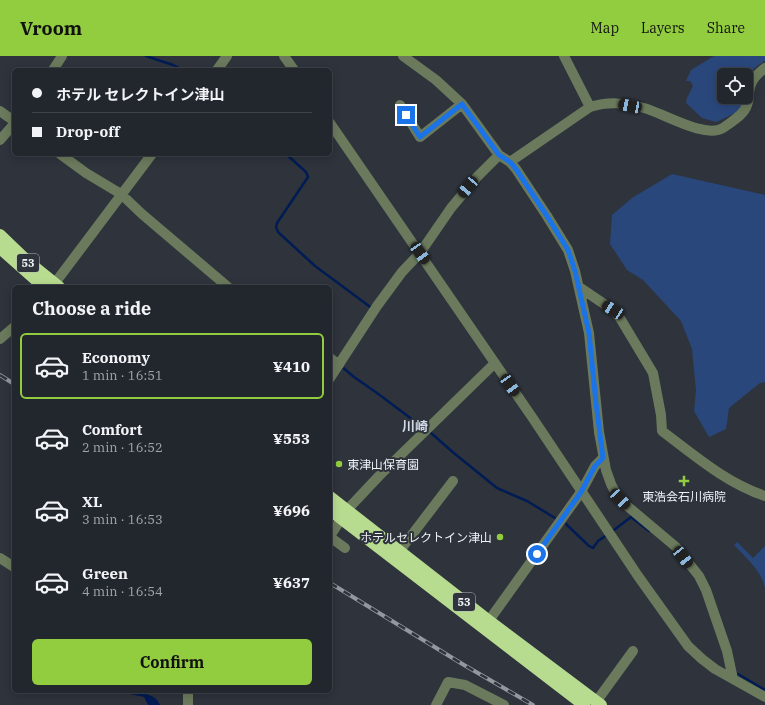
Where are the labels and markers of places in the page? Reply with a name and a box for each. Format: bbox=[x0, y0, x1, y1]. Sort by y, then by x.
place label: 東津山保育園 bbox=[347, 457, 419, 472]
marker: 東津山保育園 bbox=[334, 459, 344, 469]
marker: 東浩会石川病院 bbox=[678, 475, 690, 487]
place label: 東浩会石川病院 bbox=[642, 489, 726, 504]
place label: ホテルセレクトイン津山 bbox=[360, 530, 492, 545]
marker: ホテルセレクトイン津山 bbox=[495, 532, 505, 542]

